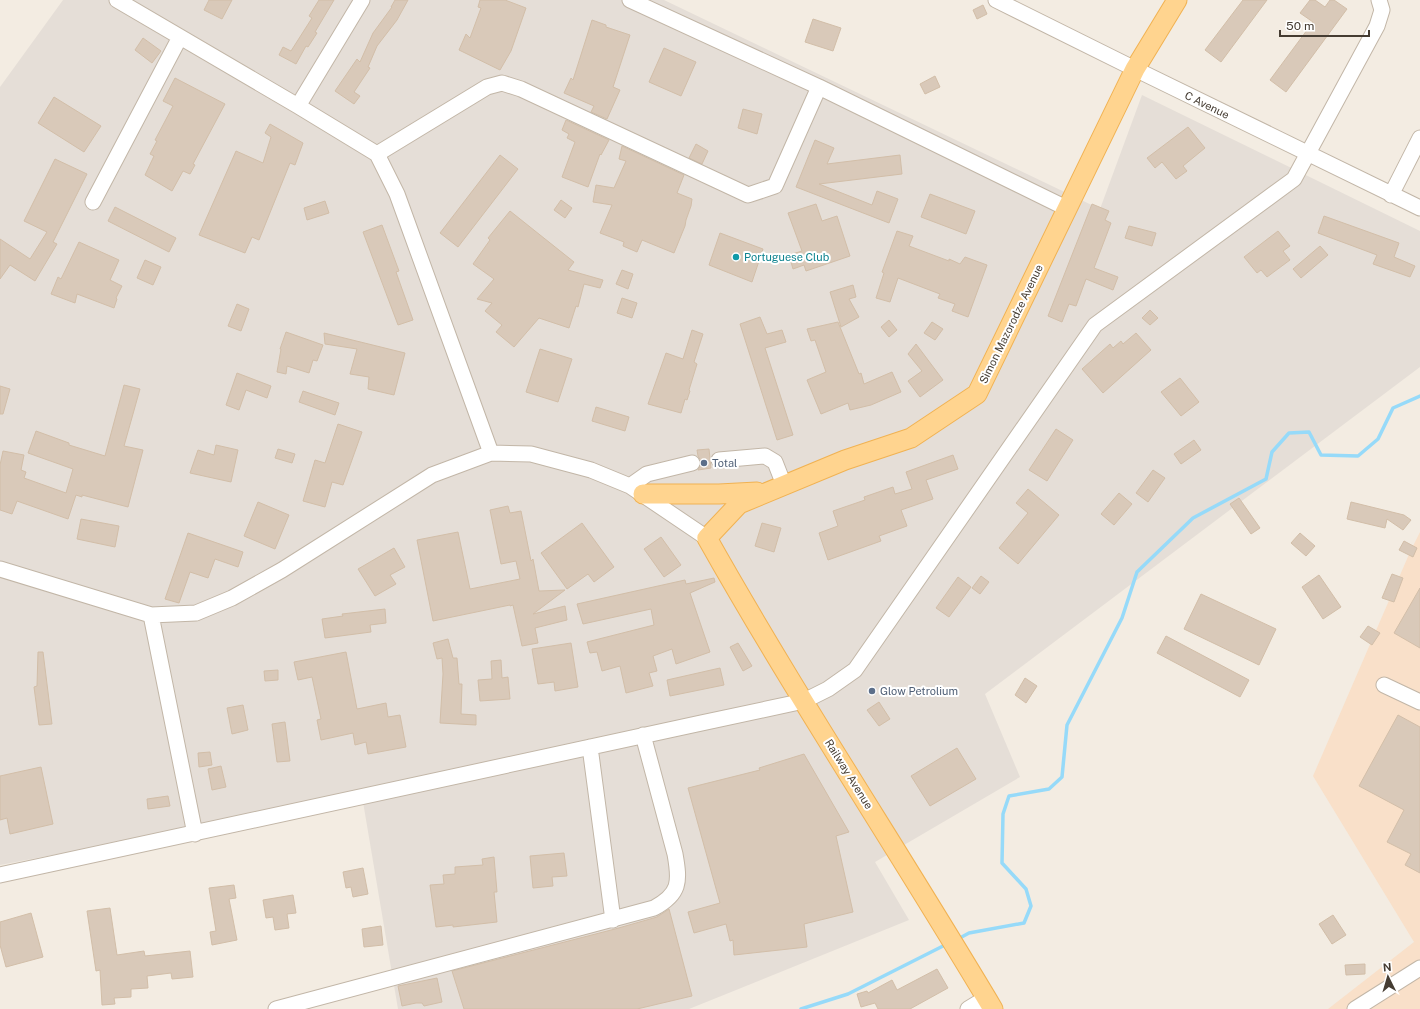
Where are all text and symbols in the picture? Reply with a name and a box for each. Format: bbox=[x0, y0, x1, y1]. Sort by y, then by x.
scale bar bbox=[1280, 12, 1369, 38]
text: 50 m bbox=[1286, 19, 1314, 33]
street label: C Avenue bbox=[1183, 89, 1231, 121]
place label: Portuguese Club bbox=[744, 251, 830, 263]
marker: Portuguese Club bbox=[731, 252, 741, 262]
street label: Simon Mazorodze Avenue bbox=[977, 262, 1045, 386]
place label: Total bbox=[712, 457, 737, 469]
marker: Total bbox=[699, 458, 709, 468]
place label: Glow Petrolium bbox=[880, 685, 958, 697]
marker: Glow Petrolium bbox=[867, 686, 877, 696]
street label: Railway Avenue bbox=[823, 737, 875, 811]
north arrow bbox=[1368, 957, 1408, 997]
text: N bbox=[1382, 961, 1392, 973]

